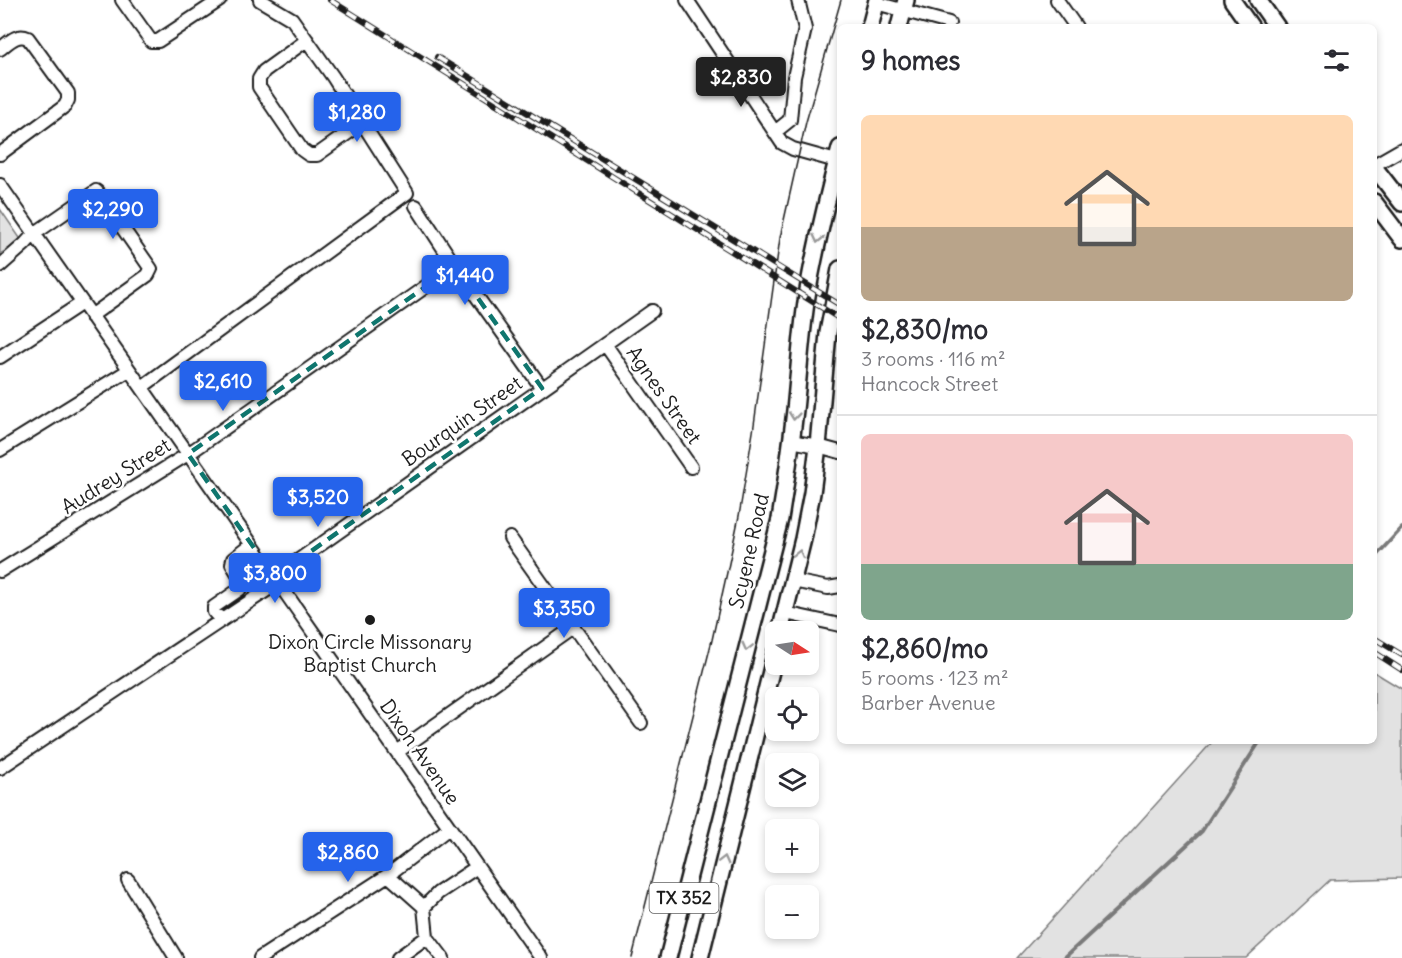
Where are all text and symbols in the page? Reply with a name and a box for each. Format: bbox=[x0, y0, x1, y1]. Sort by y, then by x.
text: 9 homes bbox=[861, 44, 960, 77]
icon: filters bbox=[1320, 44, 1353, 77]
pin: $2,830 bbox=[692, 57, 790, 108]
text: $2,830 bbox=[710, 64, 772, 89]
pin: $1,280 bbox=[308, 92, 406, 143]
text: $1,280 bbox=[328, 99, 386, 124]
icon: home bbox=[1053, 154, 1161, 262]
pin: $2,290 bbox=[64, 189, 162, 240]
text: $2,290 bbox=[82, 196, 144, 221]
one-way arrow bbox=[813, 233, 826, 243]
pin: $1,440 bbox=[416, 255, 514, 306]
text: $1,440 bbox=[436, 262, 494, 287]
text: $2,830/mo bbox=[861, 313, 988, 346]
street label: Agnes Street bbox=[622, 341, 707, 449]
text: 3 rooms · 116 m² bbox=[861, 346, 1005, 371]
pin: $2,610 bbox=[174, 361, 272, 412]
text: $2,610 bbox=[194, 368, 252, 393]
street label: Bourquin Street bbox=[397, 370, 527, 471]
text: Hancock Street bbox=[861, 371, 998, 396]
one-way arrow bbox=[788, 411, 801, 421]
street label: Audrey Street bbox=[57, 432, 175, 519]
icon: home bbox=[1053, 473, 1161, 581]
pin: $3,520 bbox=[269, 477, 367, 528]
text: $3,520 bbox=[287, 484, 349, 509]
street label: Scyene Road bbox=[723, 491, 774, 611]
one-way arrow bbox=[792, 550, 805, 560]
pin: $3,800 bbox=[226, 553, 324, 604]
text: $3,800 bbox=[243, 560, 307, 585]
pin: $3,350 bbox=[515, 588, 613, 639]
text: $3,350 bbox=[533, 595, 595, 620]
marker: Dixon Circle Missonary Baptist Church bbox=[363, 613, 377, 627]
north arrow bbox=[765, 621, 819, 675]
map controls bbox=[765, 621, 819, 939]
place label: Dixon Circle Missonary Baptist Church bbox=[268, 629, 472, 677]
text: $2,860/mo bbox=[861, 632, 988, 665]
one-way arrow bbox=[742, 642, 754, 652]
text: 5 rooms · 123 m² bbox=[861, 665, 1008, 690]
button: locate bbox=[765, 687, 819, 741]
text: Barber Avenue bbox=[861, 690, 995, 715]
street label: Dixon Avenue bbox=[375, 694, 466, 809]
button: layers bbox=[765, 753, 819, 807]
button: + bbox=[765, 819, 819, 873]
pin: $2,860 bbox=[299, 832, 397, 883]
text: $2,860 bbox=[317, 839, 379, 864]
one-way arrow bbox=[716, 856, 729, 866]
road number: TX 352 bbox=[650, 883, 718, 913]
button: − bbox=[765, 885, 819, 939]

